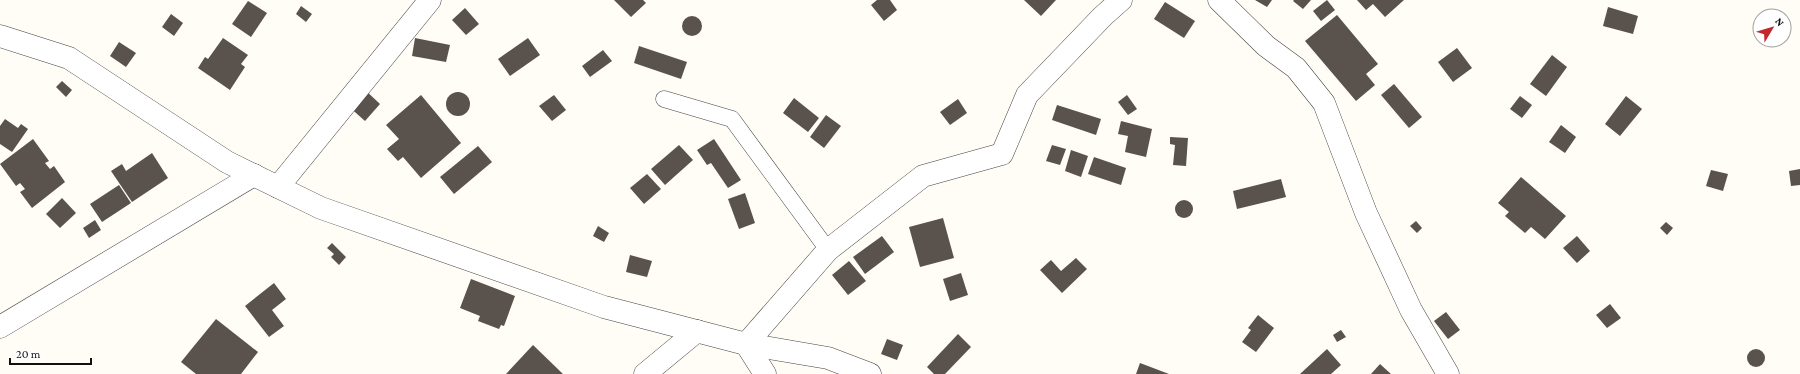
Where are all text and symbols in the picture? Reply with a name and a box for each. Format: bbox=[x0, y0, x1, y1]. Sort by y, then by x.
north arrow bbox=[1752, 8, 1792, 48]
text: N bbox=[1773, 15, 1787, 29]
scale bar bbox=[10, 340, 91, 366]
text: 20 m bbox=[16, 347, 41, 361]

